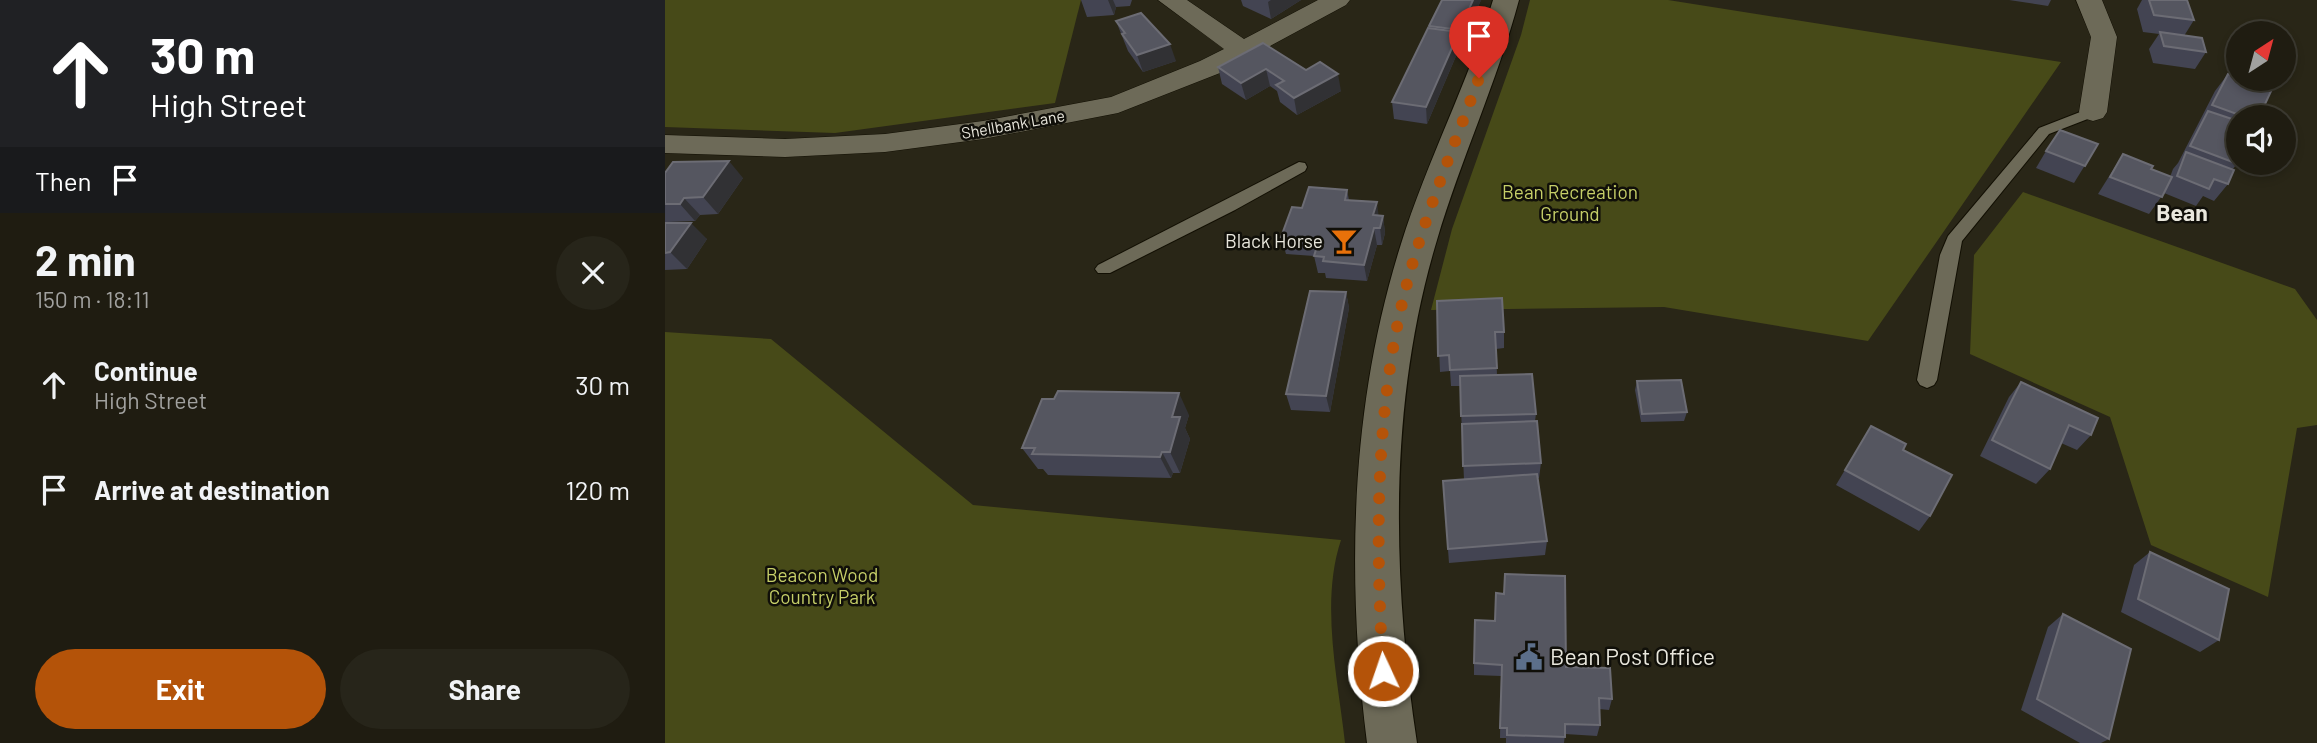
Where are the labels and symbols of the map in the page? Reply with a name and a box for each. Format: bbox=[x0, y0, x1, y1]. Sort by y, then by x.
pin bbox=[1449, 6, 1509, 78]
north arrow bbox=[2226, 21, 2296, 91]
street label: Shellbank Lane bbox=[960, 105, 1066, 142]
park label: Bean Recreation Ground bbox=[1502, 180, 1638, 225]
district label: Bean bbox=[2156, 198, 2208, 226]
bar icon: Black Horse bbox=[1329, 226, 1359, 256]
place label: Black Horse bbox=[1225, 229, 1323, 252]
park label: Beacon Wood Country Park bbox=[766, 563, 878, 608]
position arrow bbox=[1346, 634, 1420, 708]
public building icon: Bean Post Office bbox=[1514, 642, 1544, 672]
place label: Bean Post Office bbox=[1550, 642, 1715, 670]

